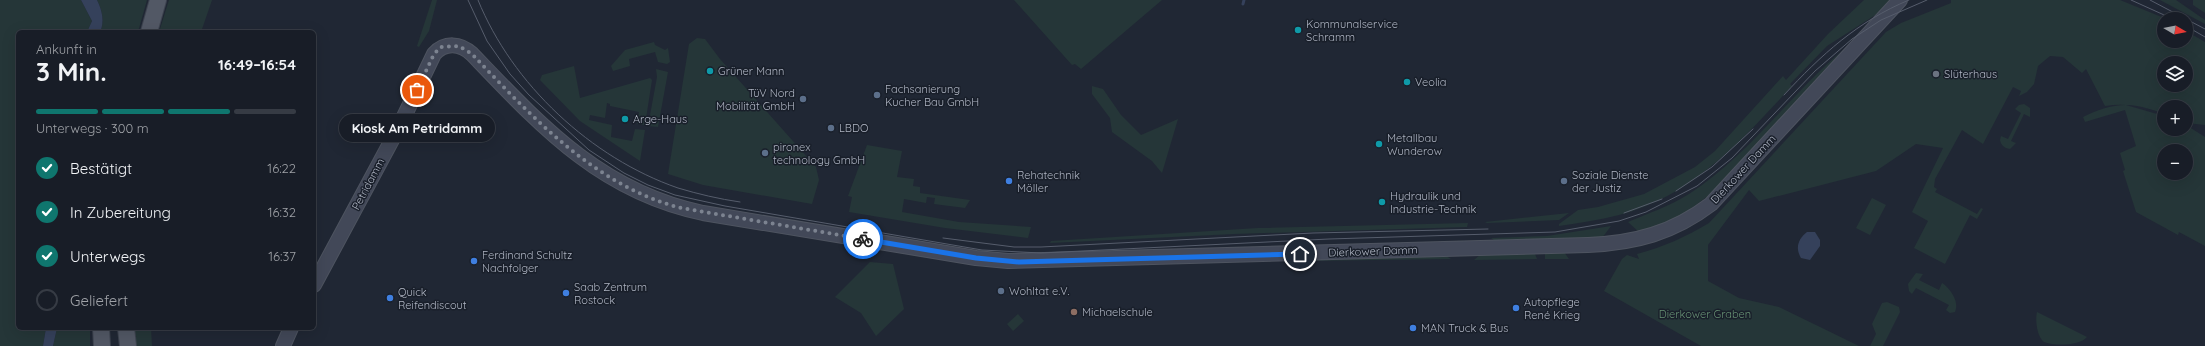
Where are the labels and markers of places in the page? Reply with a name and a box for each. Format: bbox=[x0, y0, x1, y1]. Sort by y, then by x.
place label: Kommunalservice Schramm bbox=[1306, 17, 1398, 44]
marker: Kommunalservice Schramm bbox=[1293, 25, 1303, 35]
place label: Grüner Mann bbox=[718, 64, 784, 78]
marker: Grüner Mann bbox=[705, 66, 715, 76]
place label: Slüterhaus bbox=[1944, 67, 1997, 81]
marker: Slüterhaus bbox=[1931, 69, 1941, 79]
pin bbox=[400, 73, 434, 107]
place label: Veolia bbox=[1415, 75, 1446, 89]
marker: Veolia bbox=[1402, 77, 1412, 87]
place label: Fachsanierung Kucher Bau GmbH bbox=[885, 82, 979, 109]
place label: TüV Nord Mobilität GmbH bbox=[716, 86, 795, 113]
marker: Fachsanierung Kucher Bau GmbH bbox=[872, 90, 882, 100]
marker: TüV Nord Mobilität GmbH bbox=[798, 94, 808, 104]
place label: Arge-Haus bbox=[633, 112, 687, 126]
callout: Kiosk Am Petridamm bbox=[339, 114, 495, 142]
marker: Arge-Haus bbox=[620, 114, 630, 124]
place label: LBDO bbox=[839, 121, 868, 135]
marker: LBDO bbox=[826, 123, 836, 133]
place label: Metallbau Wunderow bbox=[1387, 131, 1442, 158]
marker: Metallbau Wunderow bbox=[1374, 139, 1384, 149]
place label: pironex technology GmbH bbox=[773, 140, 865, 167]
marker: pironex technology GmbH bbox=[760, 148, 770, 158]
place label: Rehatechnik Möller bbox=[1017, 168, 1080, 195]
place label: Soziale Dienste der Justiz bbox=[1572, 168, 1649, 195]
marker: Rehatechnik Möller bbox=[1004, 176, 1014, 186]
marker: Soziale Dienste der Justiz bbox=[1559, 176, 1569, 186]
place label: Hydraulik und Industrie-Technik bbox=[1390, 189, 1476, 216]
marker: Hydraulik und Industrie-Technik bbox=[1377, 197, 1387, 207]
pin bbox=[1283, 237, 1317, 271]
place label: Ferdinand Schultz Nachfolger bbox=[482, 248, 572, 275]
marker: Ferdinand Schultz Nachfolger bbox=[469, 256, 479, 266]
place label: Saab Zentrum Rostock bbox=[574, 280, 647, 307]
place label: Wohltat e.V. bbox=[1009, 284, 1070, 298]
place label: Quick Reifendiscout bbox=[398, 285, 467, 312]
marker: Wohltat e.V. bbox=[996, 286, 1006, 296]
marker: Saab Zentrum Rostock bbox=[561, 288, 571, 298]
marker: Quick Reifendiscout bbox=[385, 293, 395, 303]
place label: Autopflege René Krieg bbox=[1524, 295, 1580, 322]
marker: Autopflege René Krieg bbox=[1511, 303, 1521, 313]
place label: Michaelschule bbox=[1082, 305, 1153, 319]
marker: Michaelschule bbox=[1069, 307, 1079, 317]
place label: MAN Truck & Bus bbox=[1421, 321, 1508, 335]
marker: MAN Truck & Bus bbox=[1408, 323, 1418, 333]

